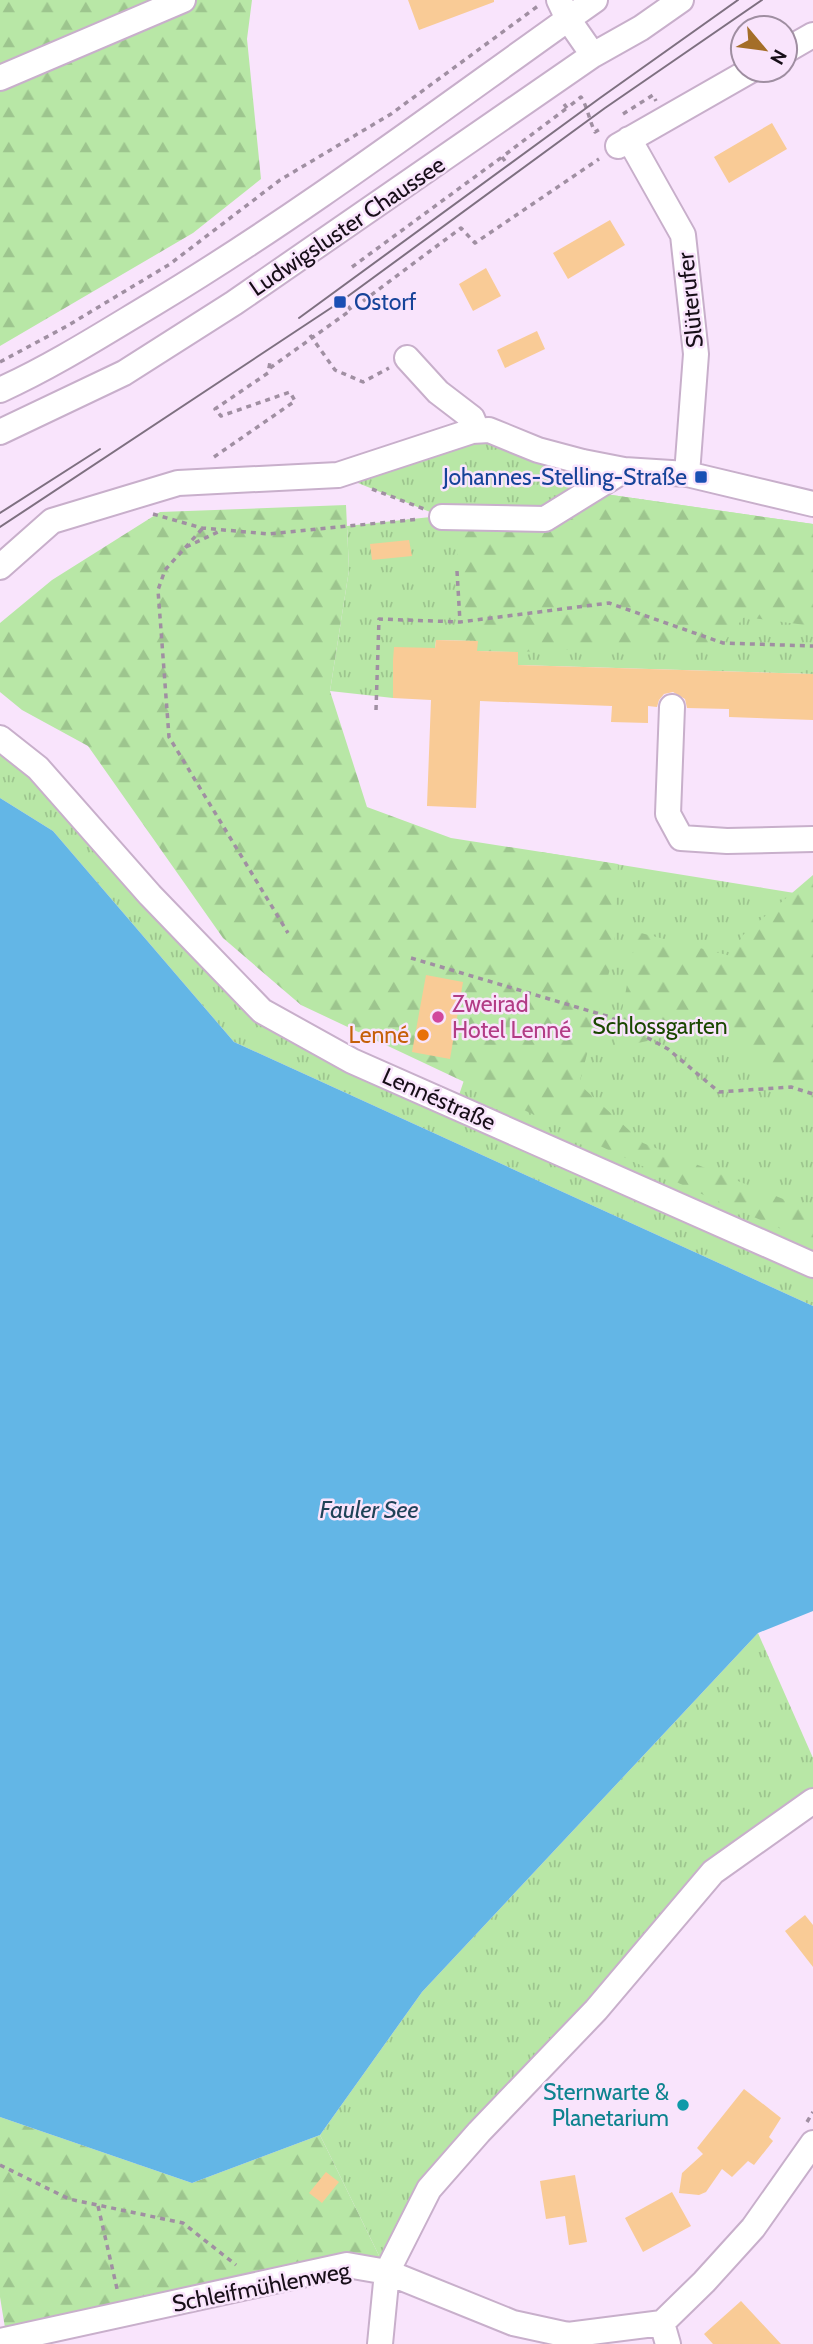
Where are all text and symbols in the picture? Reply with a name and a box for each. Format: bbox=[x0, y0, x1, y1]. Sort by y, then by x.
north arrow bbox=[729, 14, 799, 84]
text: N bbox=[765, 46, 792, 68]
street label: Ludwigsluster Chaussee bbox=[244, 150, 450, 302]
street label: Slüterufer bbox=[671, 250, 709, 349]
place label: Ostorf bbox=[354, 288, 417, 316]
marker: Ostorf bbox=[332, 294, 348, 310]
place label: Johannes-Stelling-Straße bbox=[442, 463, 687, 491]
marker: Johannes-Stelling-Straße bbox=[693, 469, 709, 485]
place label: Zweirad Hotel Lenné bbox=[452, 990, 571, 1044]
marker: Zweirad Hotel Lenné bbox=[430, 1009, 446, 1025]
park label: Schlossgarten bbox=[592, 1012, 728, 1040]
place label: Lenné bbox=[348, 1021, 409, 1049]
marker: Lenné bbox=[415, 1027, 431, 1043]
street label: Lennéstraße bbox=[378, 1062, 500, 1136]
water label: Fauler See bbox=[319, 1495, 419, 1524]
place label: Sternwarte & Planetarium bbox=[543, 2078, 669, 2132]
marker: Sternwarte & Planetarium bbox=[675, 2097, 691, 2113]
street label: Schleifmühlenweg bbox=[170, 2256, 353, 2318]

